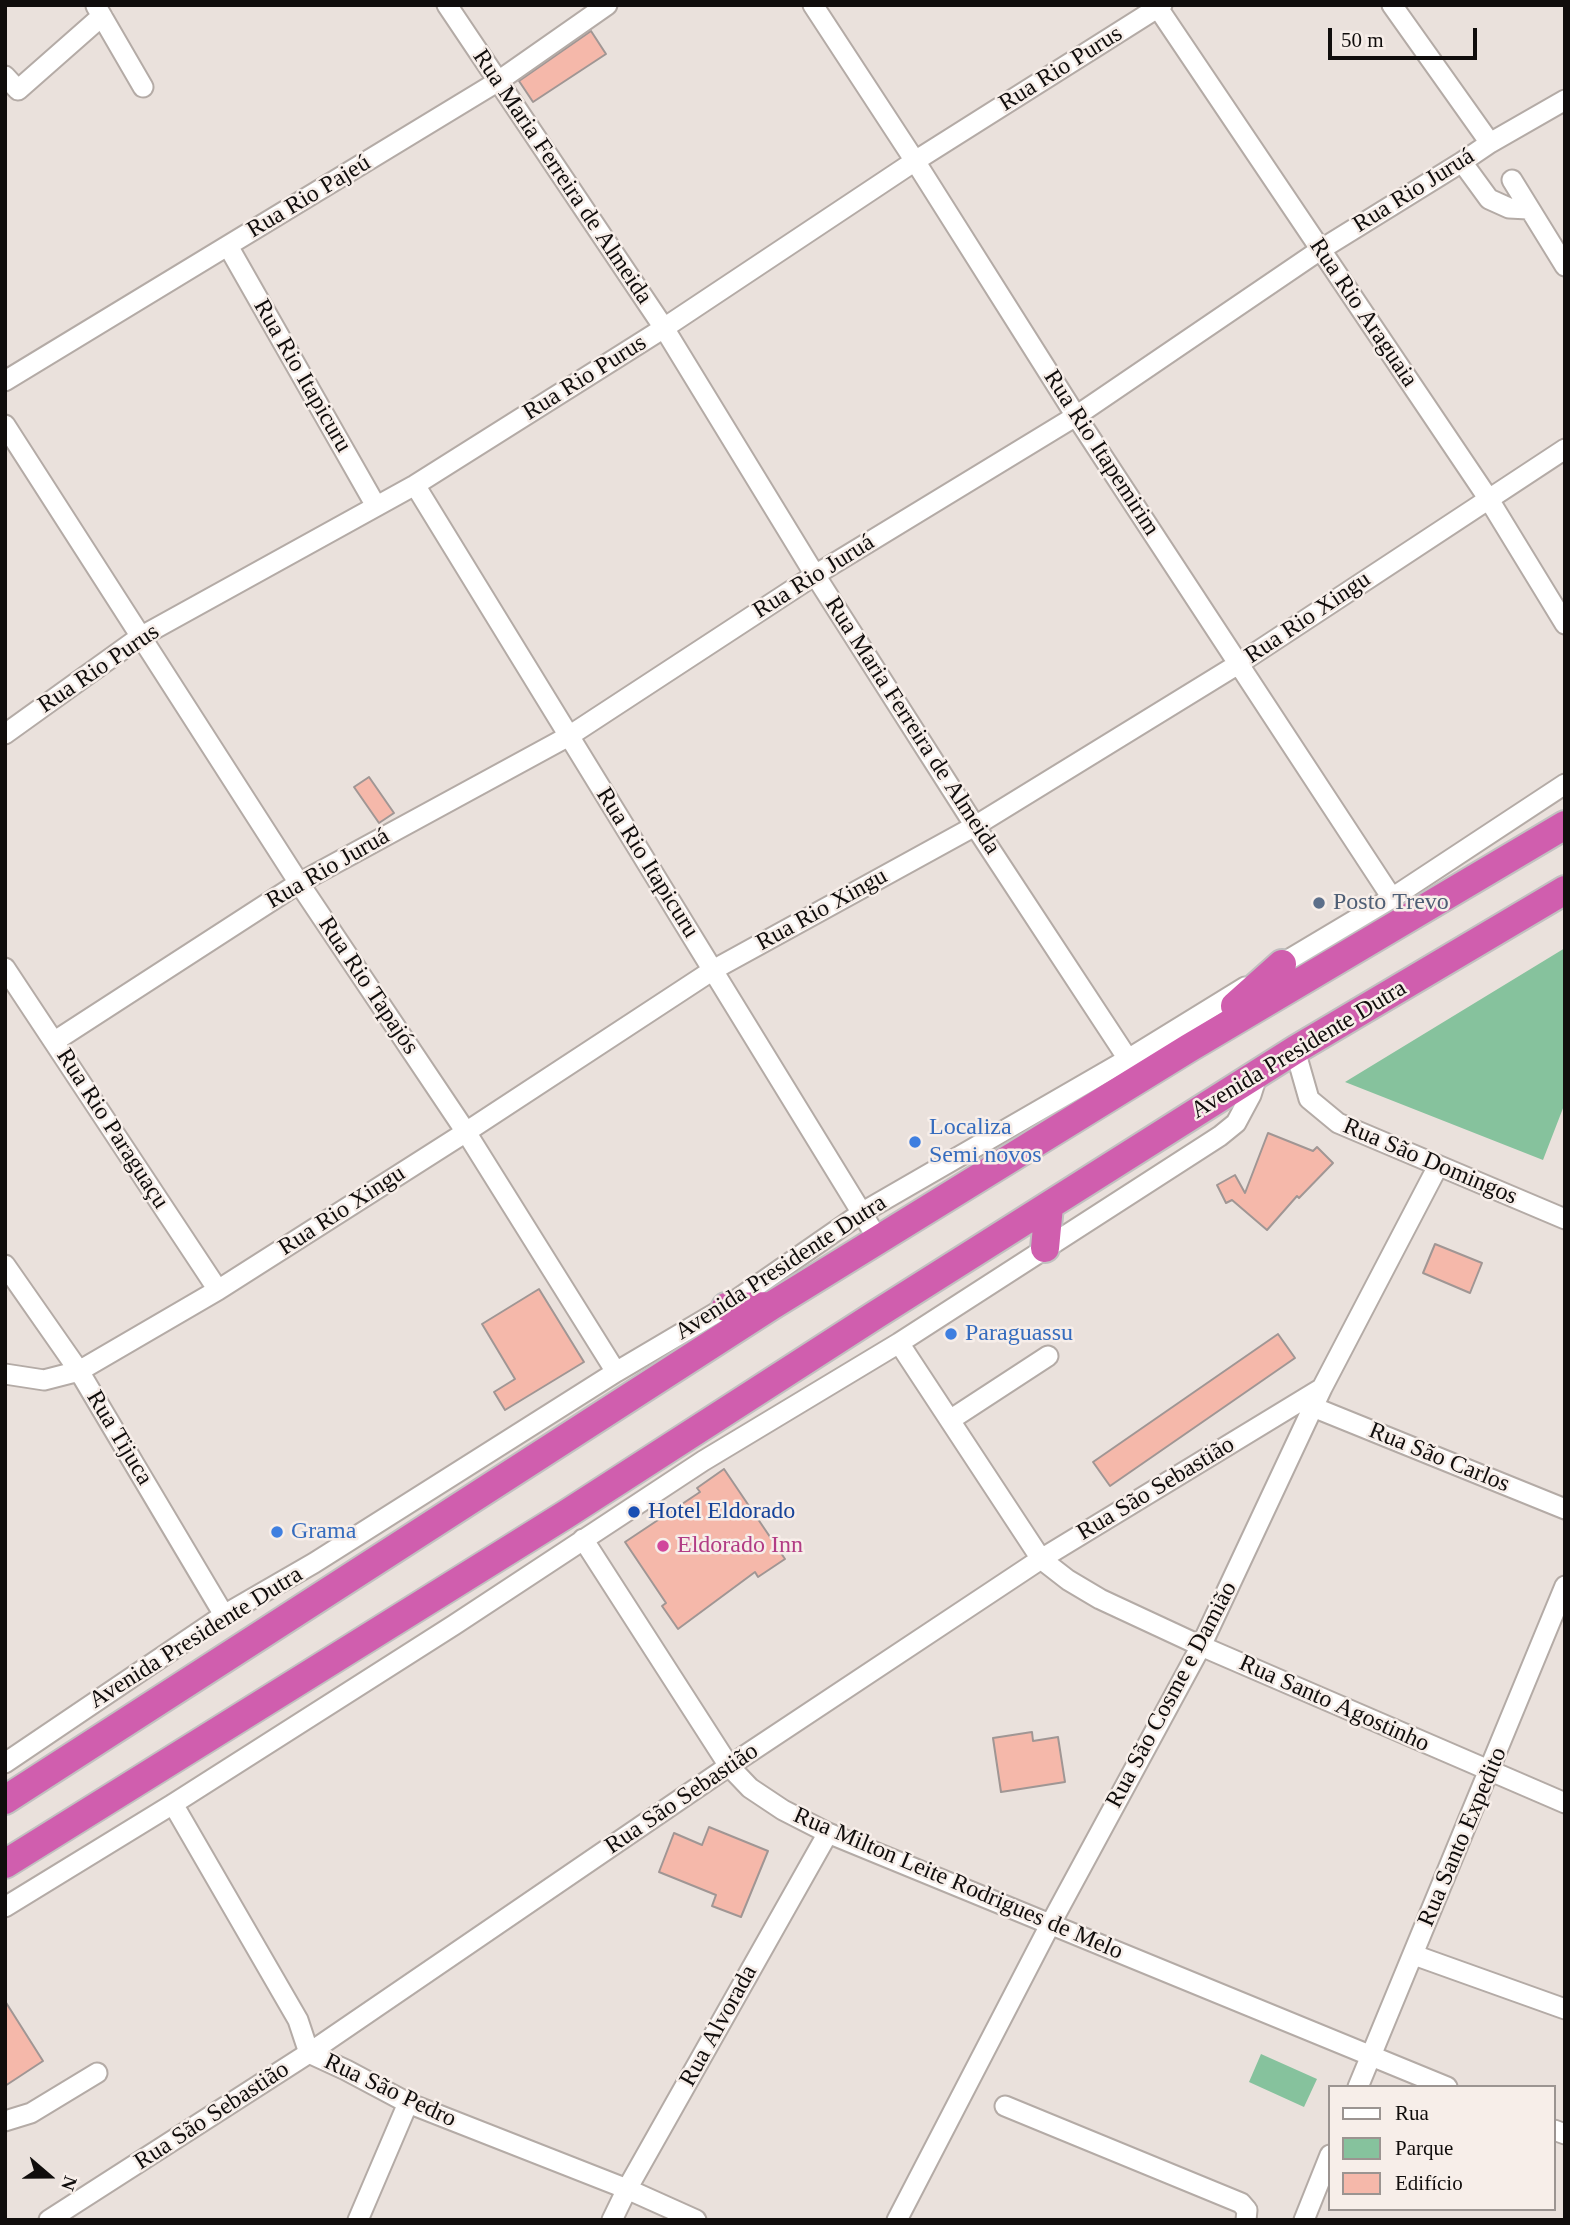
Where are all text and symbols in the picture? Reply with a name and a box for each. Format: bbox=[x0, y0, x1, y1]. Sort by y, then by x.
scale bar bbox=[1332, 14, 1481, 58]
street label: Rua Rio Purus bbox=[994, 20, 1128, 118]
text: 50 m bbox=[1341, 28, 1384, 52]
street label: Rua Maria Ferreira de Almeida bbox=[466, 44, 658, 310]
street label: Rua Rio Juruá bbox=[1348, 142, 1480, 240]
street label: Rua Rio Pajeú bbox=[242, 149, 376, 245]
street label: Rua Rio Araguaia bbox=[1303, 233, 1423, 393]
street label: Rua Rio Itapicuru bbox=[247, 294, 357, 458]
street label: Rua Rio Purus bbox=[518, 329, 652, 427]
street label: Rua Rio Itapemirim bbox=[1037, 365, 1165, 541]
street label: Rua Rio Juruá bbox=[748, 528, 880, 626]
street label: Rua Rio Xingu bbox=[1240, 565, 1376, 671]
street label: Rua Maria Ferreira de Almeida bbox=[818, 592, 1006, 860]
street label: Rua Rio Purus bbox=[33, 618, 165, 720]
street label: Rua Rio Itapicuru bbox=[589, 782, 705, 944]
street label: Rua Rio Juruá bbox=[261, 822, 395, 916]
street label: Rua Rio Xingu bbox=[751, 862, 893, 958]
place label: Posto Trevo bbox=[1333, 889, 1449, 917]
marker: Posto Trevo bbox=[1311, 895, 1327, 911]
street label: Rua Rio Tapajós bbox=[311, 912, 425, 1060]
street label: Avenida Presidente Dutra bbox=[1186, 974, 1412, 1126]
street label: Rua Rio Paraguaçu bbox=[49, 1043, 175, 1215]
street label: Rua São Domingos bbox=[1338, 1112, 1522, 1212]
place label: Localiza Semi novos bbox=[929, 1114, 1042, 1170]
marker: Localiza Semi novos bbox=[907, 1134, 923, 1150]
street label: Rua Rio Xingu bbox=[273, 1159, 411, 1263]
street label: Avenida Presidente Dutra bbox=[670, 1189, 892, 1347]
place label: Paraguassu bbox=[965, 1320, 1073, 1348]
marker: Paraguassu bbox=[943, 1326, 959, 1342]
street label: Rua Tijuca bbox=[80, 1386, 158, 1490]
street label: Rua São Carlos bbox=[1364, 1417, 1514, 1499]
street label: Rua São Sebastião bbox=[1072, 1431, 1240, 1547]
place label: Hotel Eldorado bbox=[648, 1498, 795, 1526]
marker: Hotel Eldorado bbox=[626, 1504, 642, 1520]
place label: Grama bbox=[291, 1518, 356, 1546]
marker: Grama bbox=[269, 1524, 285, 1540]
place label: Eldorado Inn bbox=[677, 1532, 803, 1560]
marker: Eldorado Inn bbox=[655, 1538, 671, 1554]
street label: Avenida Presidente Dutra bbox=[84, 1561, 308, 1715]
street label: Rua São Cosme e Damião bbox=[1100, 1577, 1244, 1813]
street label: Rua Santo Agostinho bbox=[1234, 1649, 1434, 1759]
street label: Rua São Sebastião bbox=[600, 1737, 764, 1861]
street label: Rua Santo Expedito bbox=[1412, 1743, 1514, 1931]
street label: Rua Milton Leite Rodrigues de Melo bbox=[789, 1801, 1127, 1967]
street label: Rua Alvorada bbox=[674, 1960, 764, 2092]
street label: Rua São Pedro bbox=[319, 2048, 461, 2134]
street label: Rua São Sebastião bbox=[129, 2055, 295, 2177]
legend bbox=[1328, 2085, 1556, 2211]
text: Rua bbox=[1395, 2101, 1429, 2125]
text: Parque bbox=[1395, 2136, 1453, 2160]
north arrow bbox=[14, 2141, 84, 2211]
text: Edifício bbox=[1395, 2171, 1463, 2195]
text: N bbox=[57, 2173, 81, 2193]

